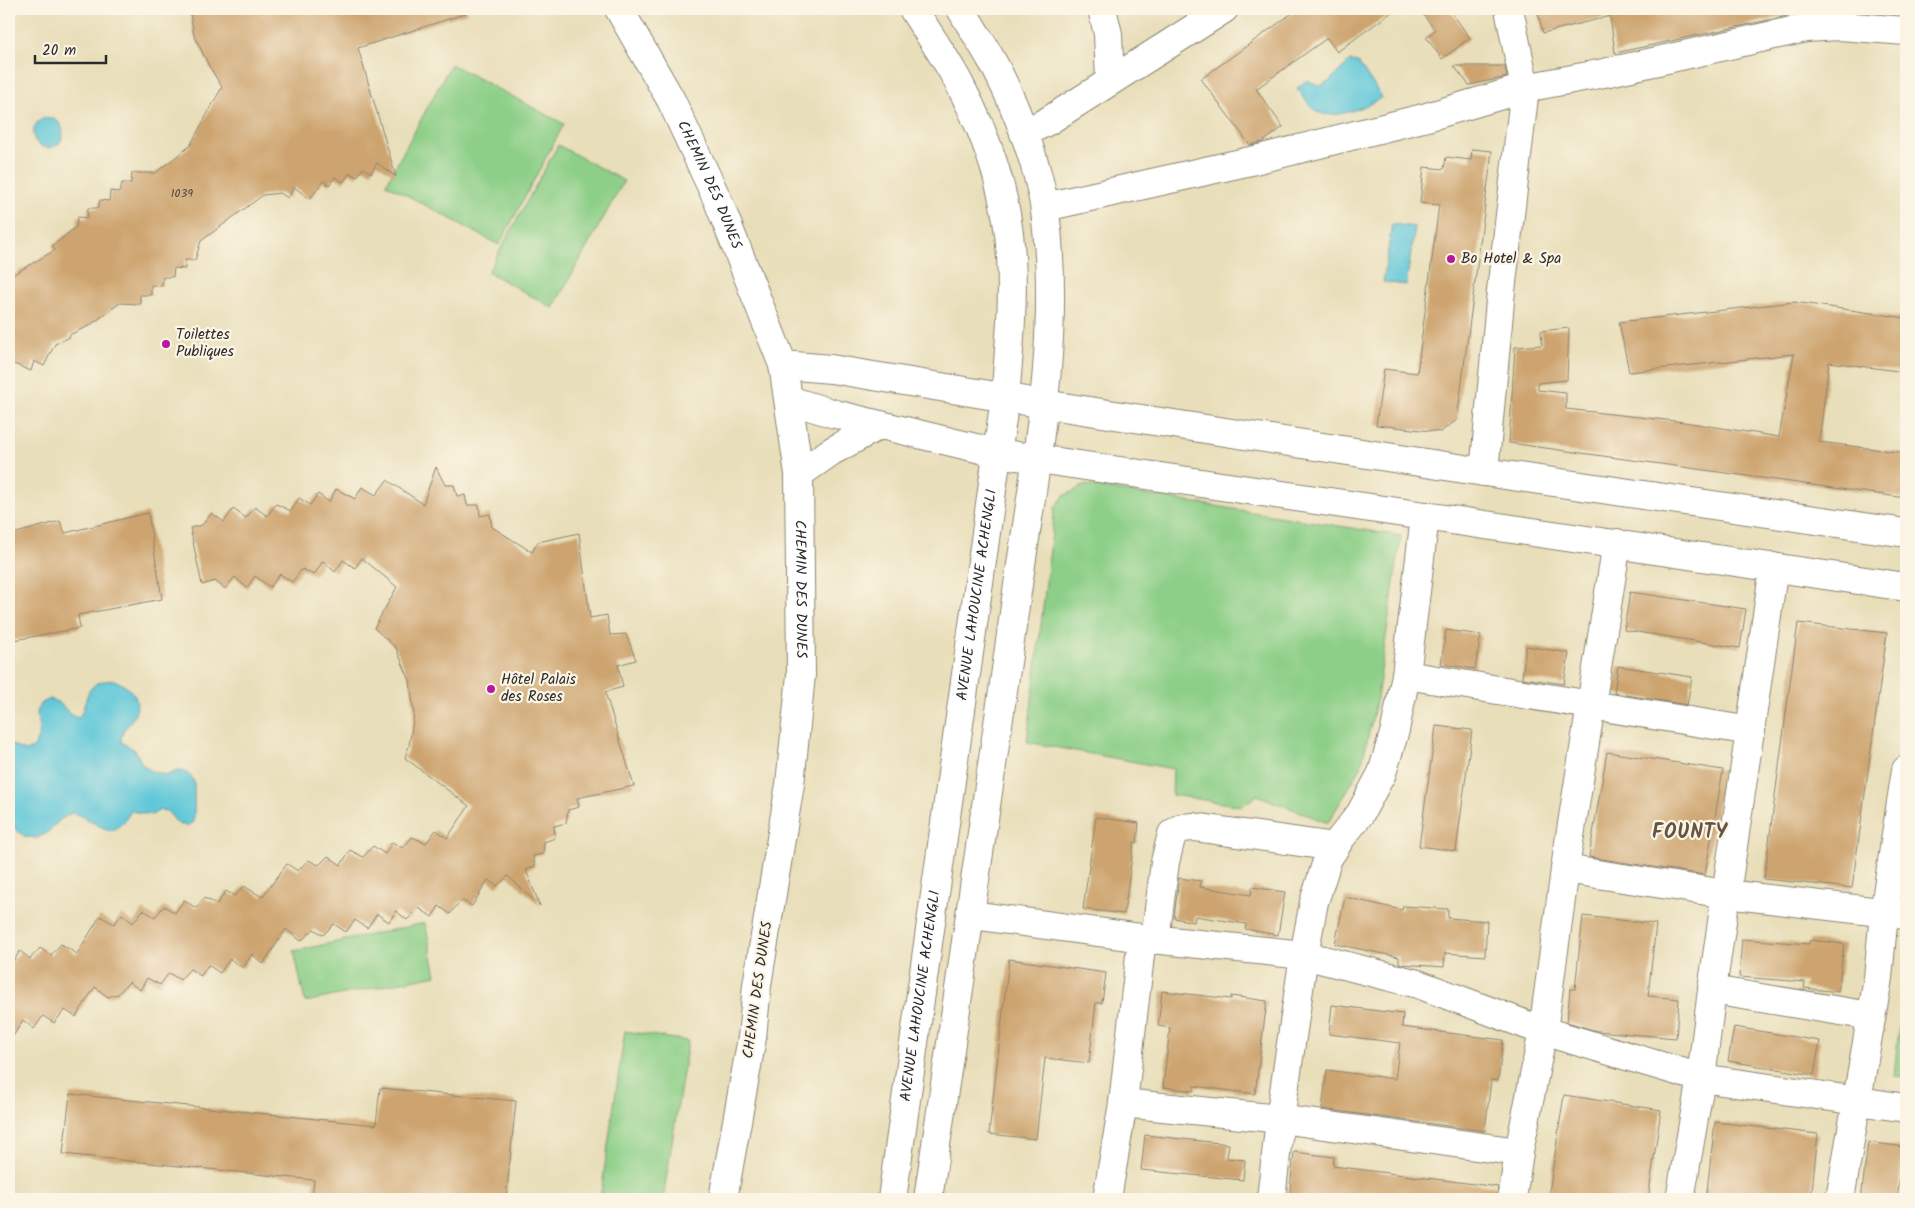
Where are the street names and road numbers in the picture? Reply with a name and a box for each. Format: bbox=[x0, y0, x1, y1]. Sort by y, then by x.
street label: CHEMIN DES DUNES bbox=[670, 117, 748, 253]
street label: AVENUE LAHOUCINE ACHENGLI bbox=[950, 487, 1004, 702]
street label: CHEMIN DES DUNES bbox=[787, 520, 813, 659]
street label: AVENUE LAHOUCINE ACHENGLI bbox=[894, 888, 947, 1103]
street label: CHEMIN DES DUNES bbox=[736, 920, 780, 1060]

